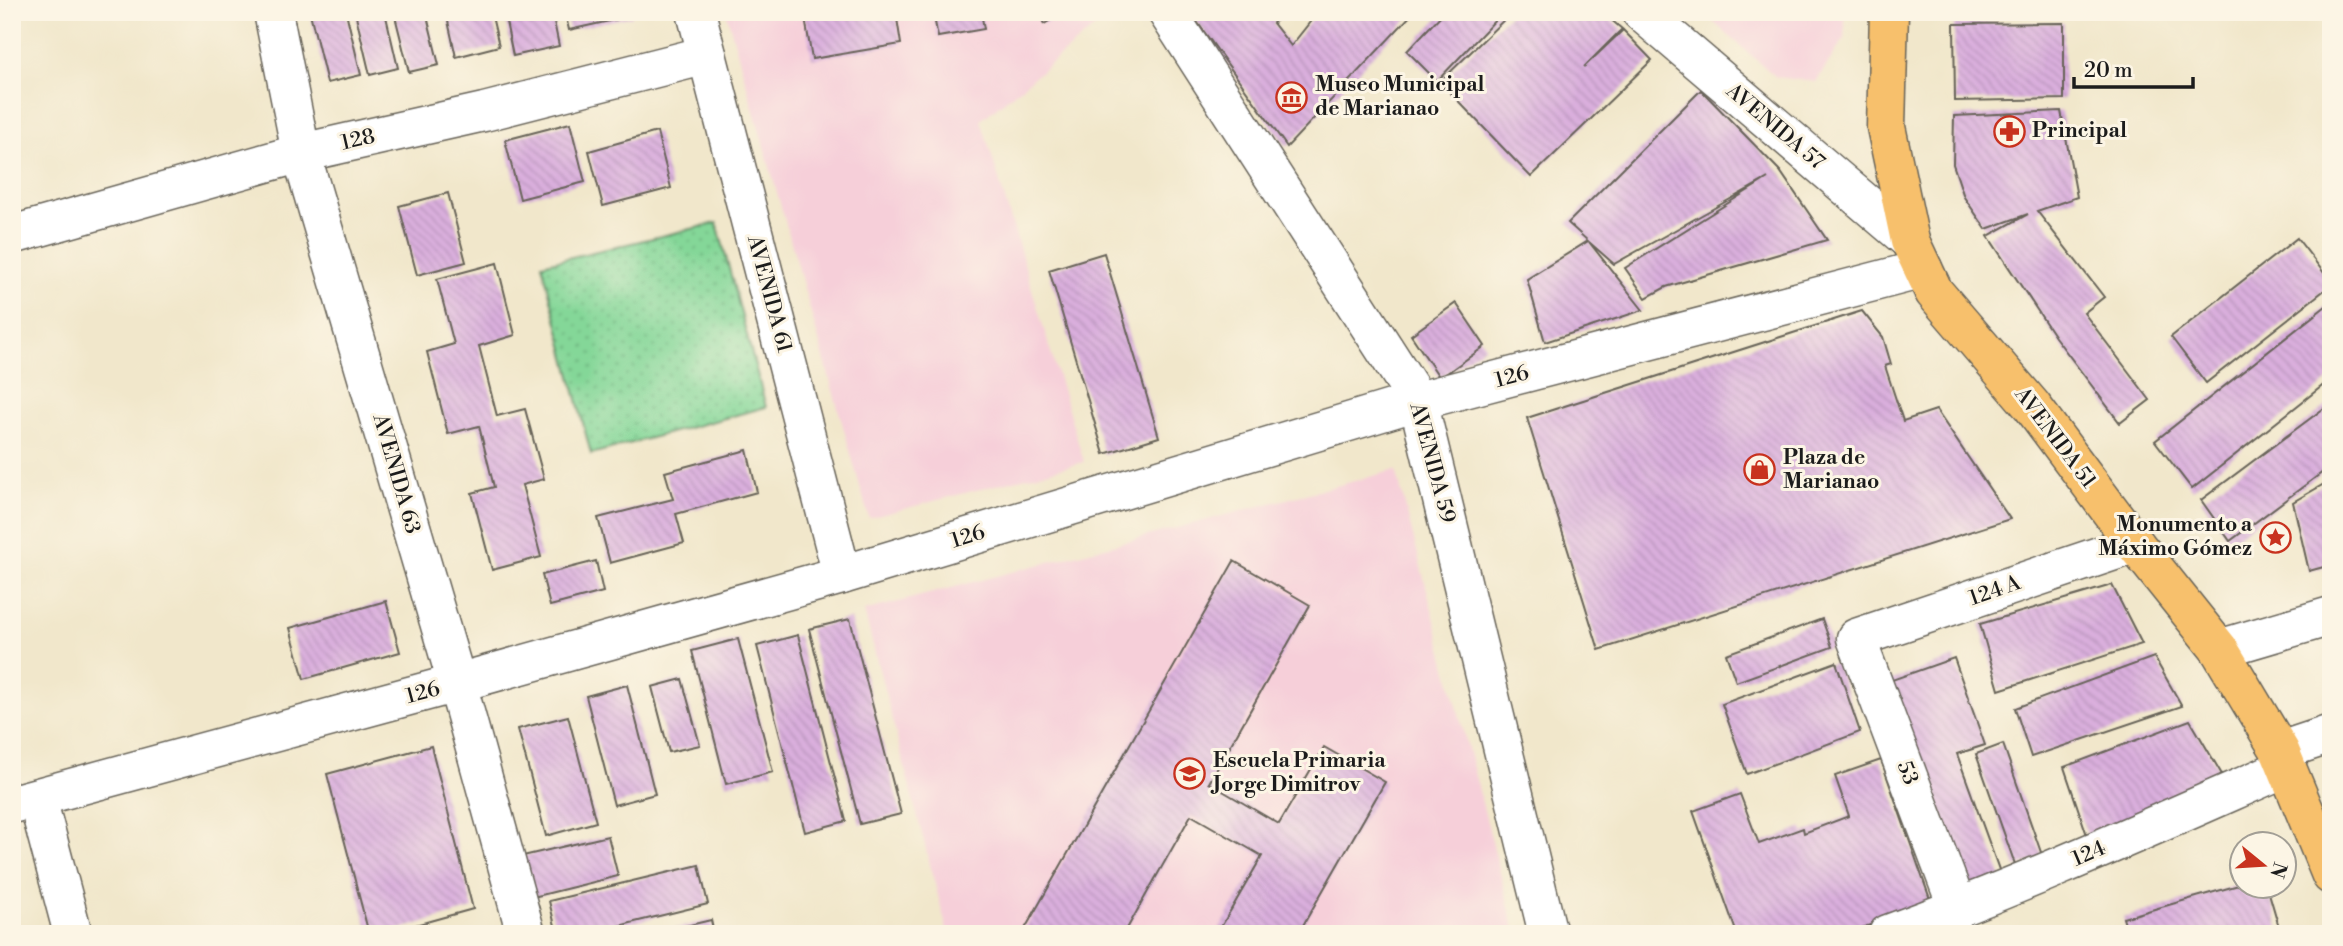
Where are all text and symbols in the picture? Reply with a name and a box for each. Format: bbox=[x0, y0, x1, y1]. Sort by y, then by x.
scale bar bbox=[2074, 46, 2192, 90]
text: 20 m bbox=[2084, 58, 2133, 84]
place label: Museo Municipal de Marianao bbox=[1315, 72, 1485, 122]
street label: AVENIDA 57 bbox=[1720, 78, 1830, 176]
museum icon: Museo Municipal de Marianao bbox=[1275, 80, 1309, 114]
pharmacy icon: Principal bbox=[1992, 114, 2026, 148]
place label: Principal bbox=[2032, 118, 2127, 144]
street label: 128 bbox=[338, 123, 378, 157]
street label: AVENIDA 61 bbox=[741, 232, 797, 355]
street label: 126 bbox=[1492, 360, 1532, 394]
street label: AVENIDA 51 bbox=[2008, 382, 2101, 494]
street label: AVENIDA 59 bbox=[1403, 399, 1461, 526]
street label: AVENIDA 63 bbox=[366, 410, 426, 537]
place label: Plaza de Marianao bbox=[1783, 445, 1879, 495]
shop icon: Plaza de Marianao bbox=[1743, 453, 1777, 487]
place label: Monumento a Máximo Gómez bbox=[2098, 512, 2253, 562]
street label: 126 bbox=[948, 519, 988, 554]
place icon: Monumento a Máximo Gómez bbox=[2258, 520, 2292, 554]
street label: 124 A bbox=[1966, 570, 2025, 612]
street label: 126 bbox=[403, 676, 443, 710]
place label: Escuela Primaria Jorge Dimitrov bbox=[1210, 748, 1386, 798]
school or university icon: Escuela Primaria Jorge Dimitrov bbox=[1173, 756, 1207, 790]
street label: 53 bbox=[1891, 758, 1923, 788]
north arrow bbox=[2228, 830, 2298, 900]
street label: 124 bbox=[2068, 835, 2110, 873]
text: N bbox=[2264, 859, 2292, 881]

